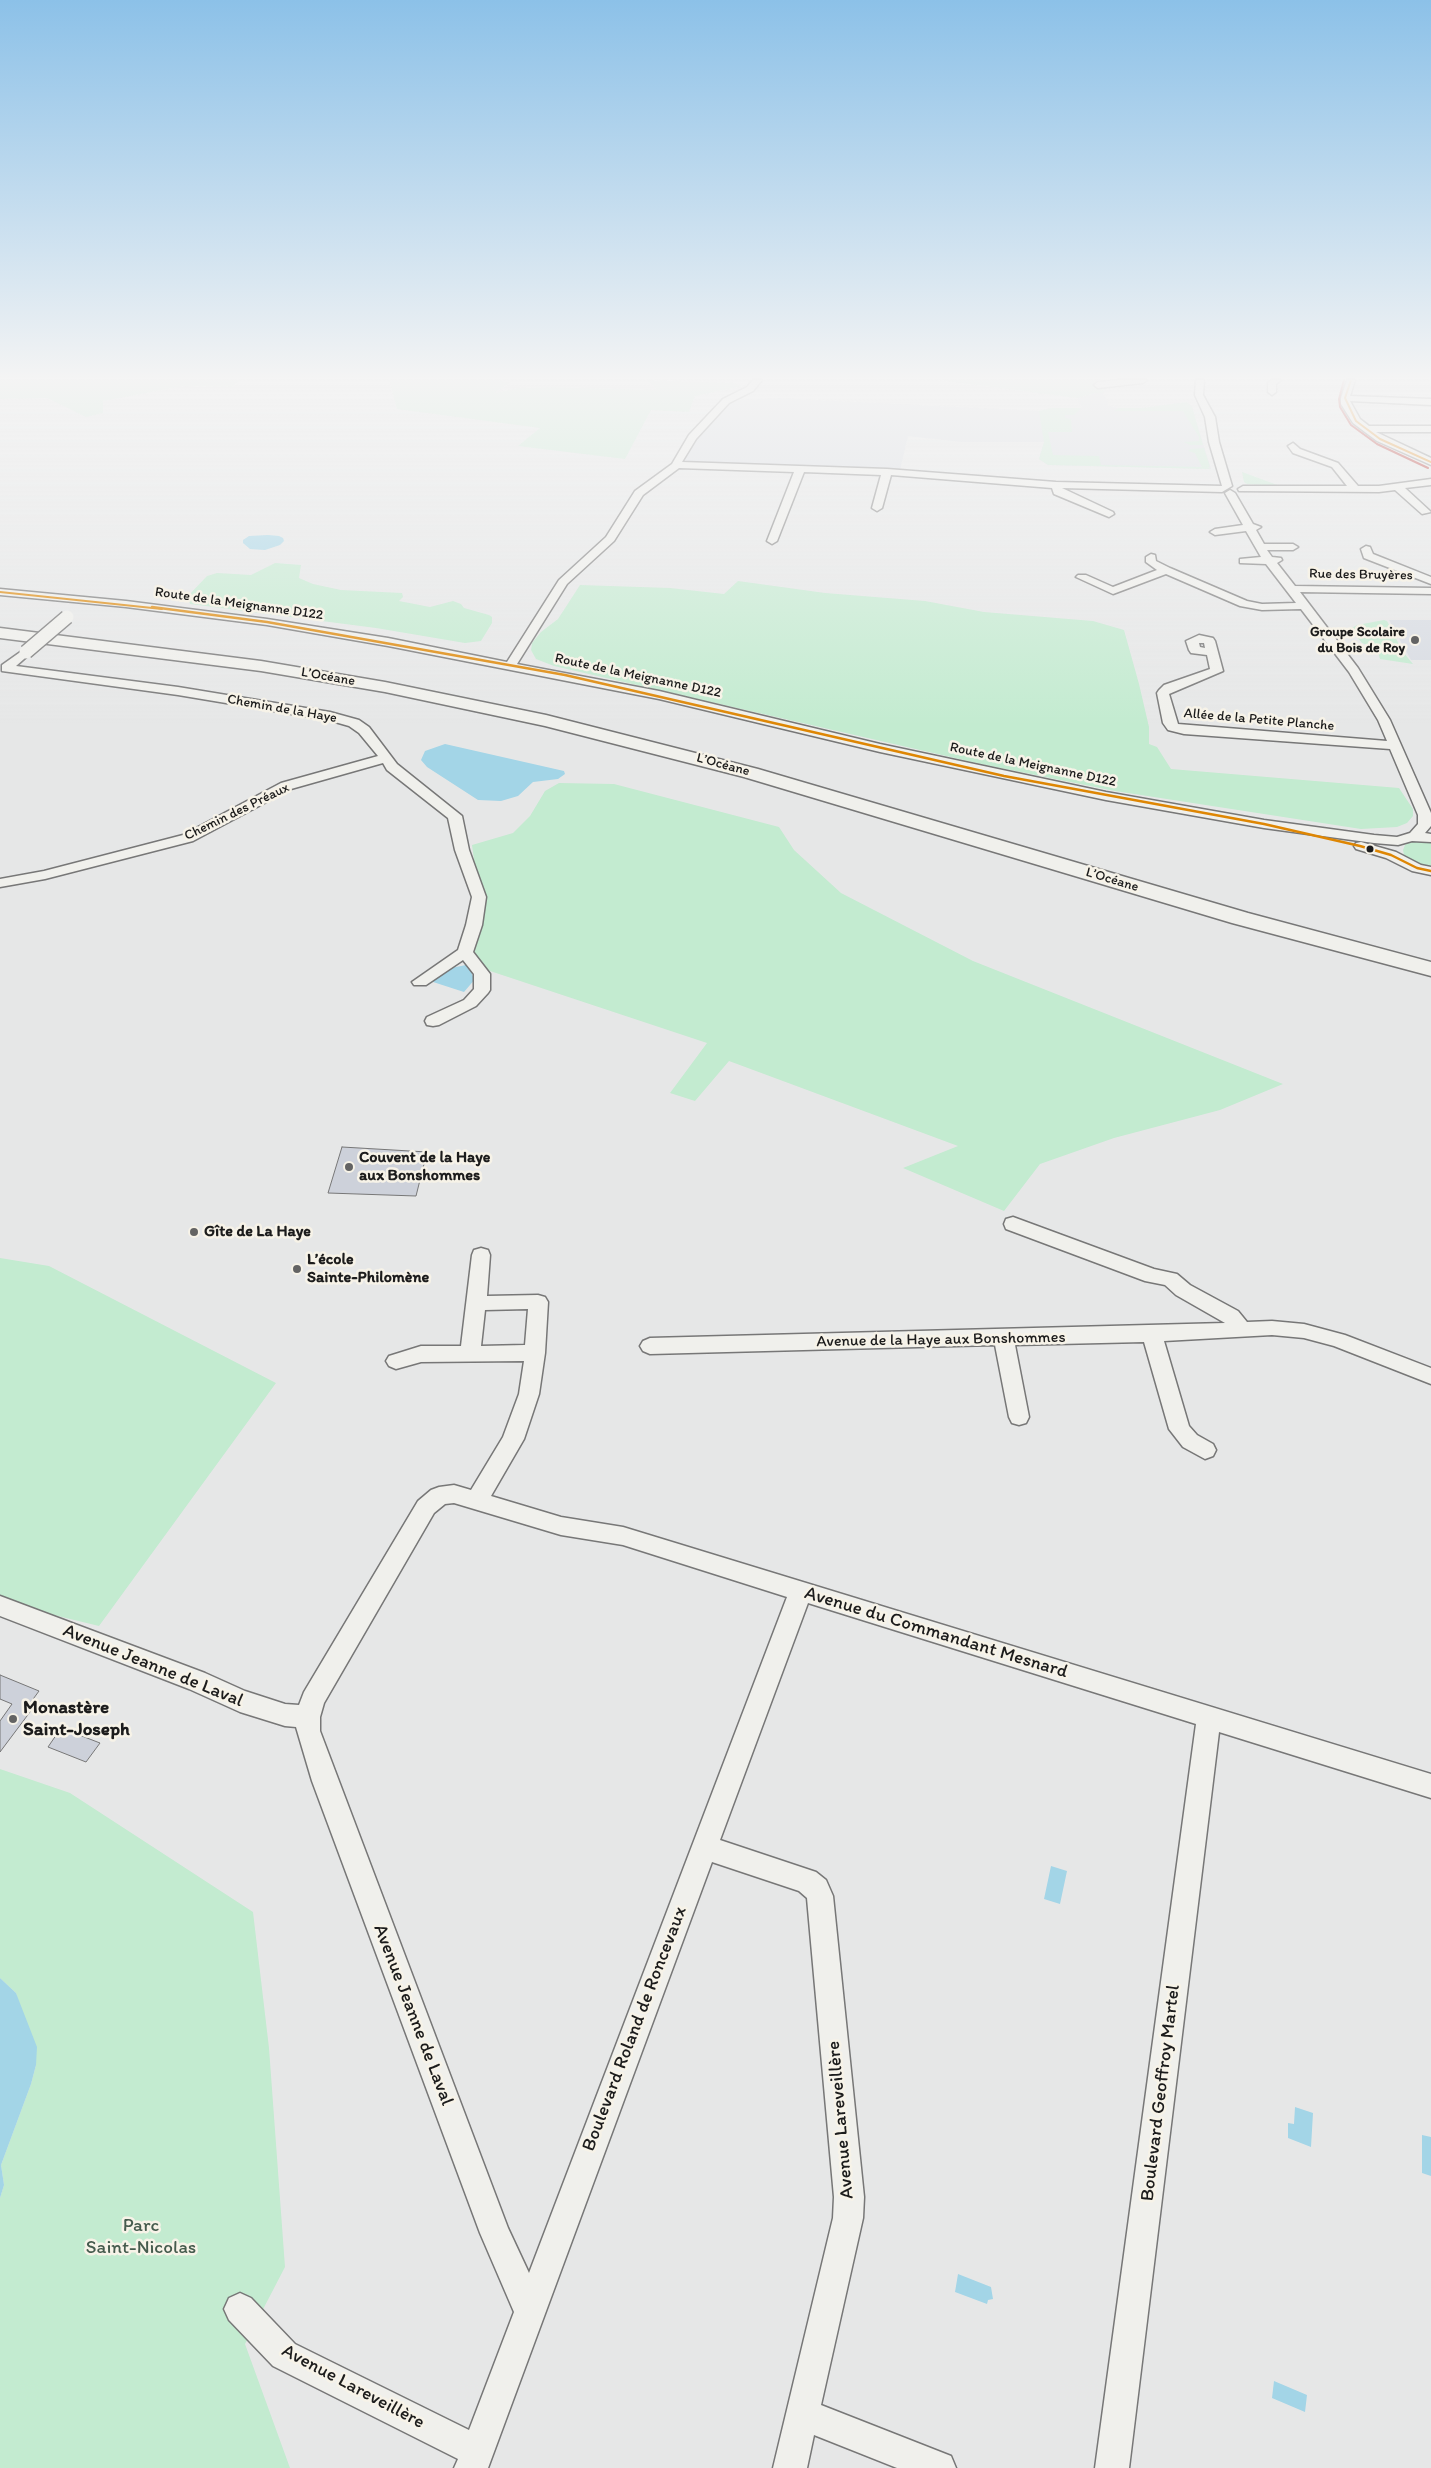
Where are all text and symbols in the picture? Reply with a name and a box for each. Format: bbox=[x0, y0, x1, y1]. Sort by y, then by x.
street label: Rue des Bruyères bbox=[1309, 566, 1413, 584]
street label: Route de la Meignanne D122 bbox=[154, 584, 324, 624]
place label: Groupe Scolaire du Bois de Roy bbox=[1310, 624, 1405, 656]
marker: Groupe Scolaire du Bois de Roy bbox=[1409, 634, 1421, 646]
street label: Route de la Meignanne D122 bbox=[553, 650, 723, 702]
street label: L’Océane bbox=[300, 664, 356, 690]
street label: Chemin de la Haye bbox=[226, 691, 338, 727]
street label: Allée de la Petite Planche bbox=[1183, 705, 1335, 735]
street label: Route de la Meignanne D122 bbox=[948, 739, 1118, 791]
street label: L’Océane bbox=[695, 750, 751, 780]
street label: Chemin des Préaux bbox=[182, 779, 292, 845]
unlabelled marker bbox=[1365, 844, 1375, 854]
street label: L’Océane bbox=[1084, 864, 1140, 896]
place label: Couvent de la Haye aux Bonshommes bbox=[359, 1148, 490, 1186]
marker: Couvent de la Haye aux Bonshommes bbox=[343, 1161, 355, 1173]
place label: Gîte de La Haye bbox=[204, 1222, 311, 1242]
marker: Gîte de La Haye bbox=[188, 1226, 200, 1238]
place label: L’école Sainte-Philomène bbox=[307, 1250, 429, 1288]
marker: L’école Sainte-Philomène bbox=[291, 1263, 303, 1275]
street label: Avenue de la Haye aux Bonshommes bbox=[816, 1328, 1066, 1352]
street label: Avenue du Commandant Mesnard bbox=[802, 1582, 1070, 1684]
street label: Avenue Jeanne de Laval bbox=[60, 1619, 246, 1713]
place label: Monastère Saint-Joseph bbox=[23, 1697, 130, 1741]
marker: Monastère Saint-Joseph bbox=[7, 1713, 19, 1725]
street label: Boulevard Roland de Roncevaux bbox=[578, 1903, 692, 2155]
street label: Avenue Jeanne de Laval bbox=[368, 1921, 458, 2109]
street label: Boulevard Geoffroy Martel bbox=[1136, 1984, 1186, 2202]
street label: Avenue Lareveillère bbox=[823, 2040, 859, 2200]
park label: Parc Saint-Nicolas bbox=[86, 2215, 196, 2259]
street label: Avenue Lareveillère bbox=[278, 2340, 428, 2434]

